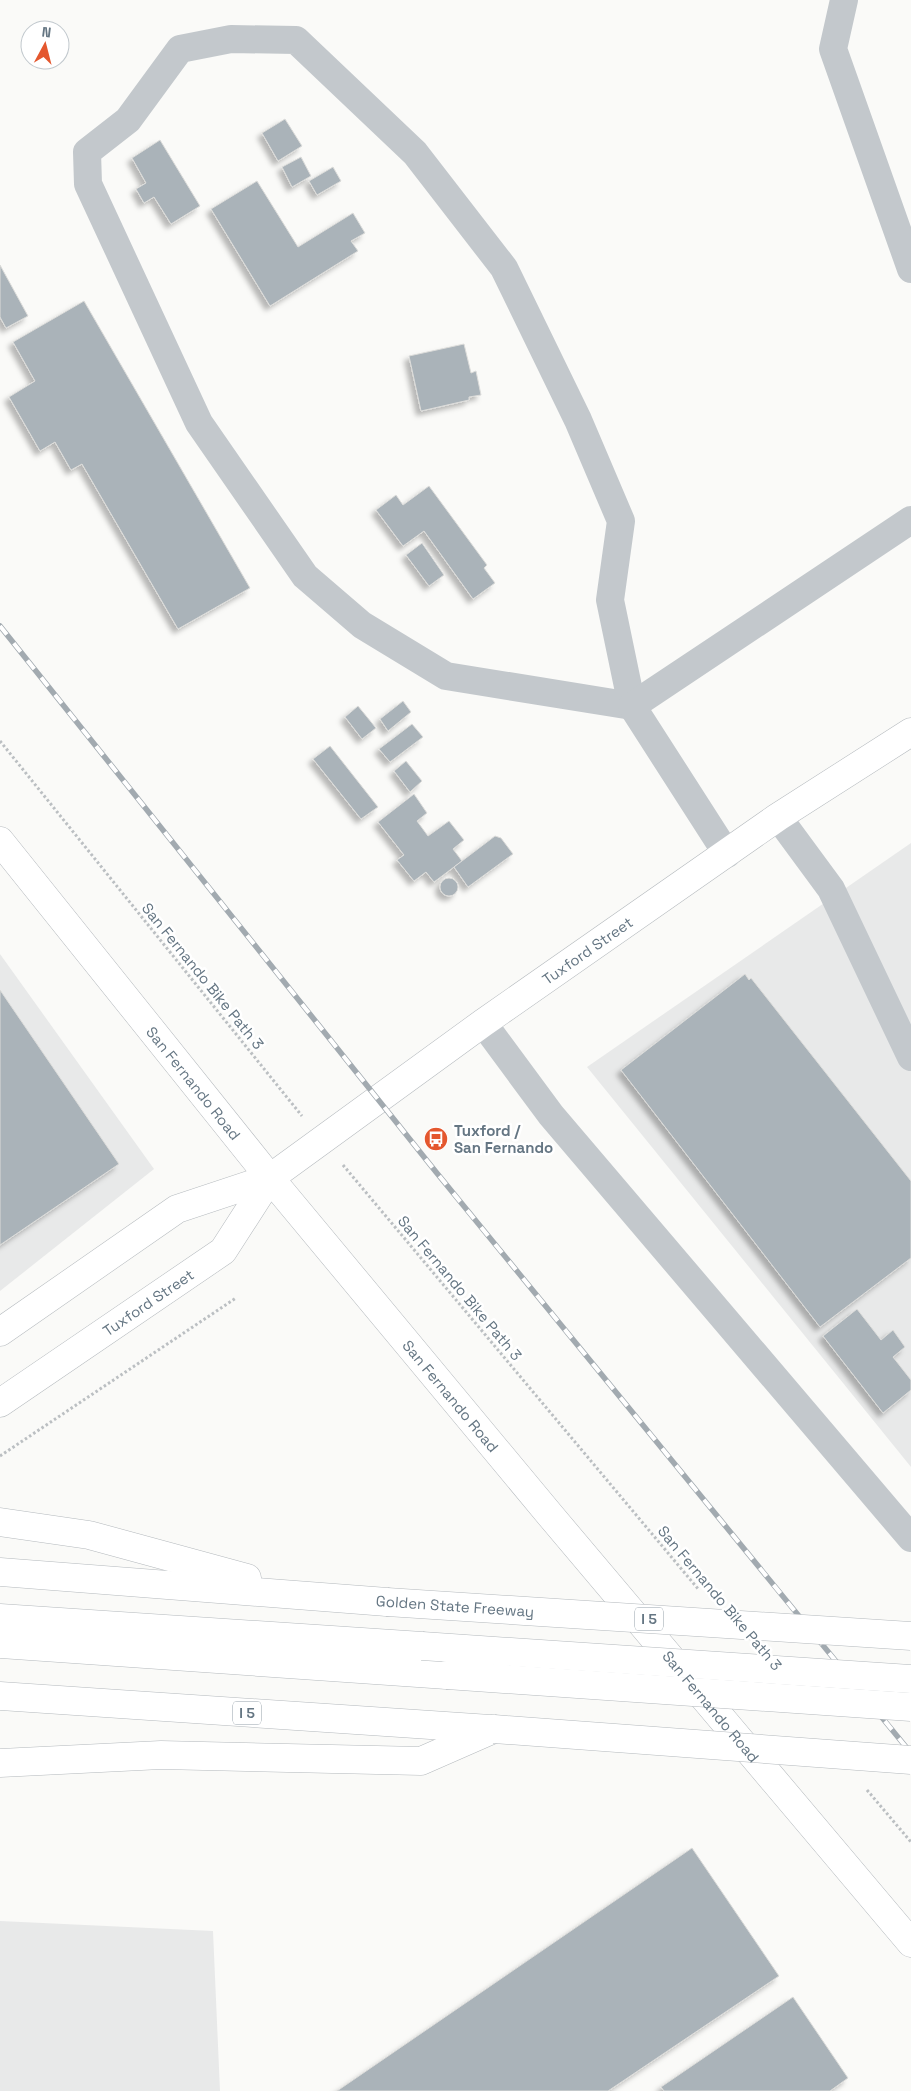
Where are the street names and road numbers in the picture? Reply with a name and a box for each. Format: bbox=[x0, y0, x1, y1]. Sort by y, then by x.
street label: San Fernando Bike Path 3 bbox=[138, 899, 268, 1053]
street label: Tuxford Street bbox=[538, 912, 636, 988]
street label: San Fernando Road bbox=[143, 1022, 245, 1144]
street label: San Fernando Bike Path 3 bbox=[394, 1212, 526, 1364]
street label: Tuxford Street bbox=[99, 1264, 197, 1340]
street label: San Fernando Road bbox=[399, 1336, 503, 1456]
street label: San Fernando Bike Path 3 bbox=[654, 1522, 786, 1674]
street label: Golden State Freeway bbox=[375, 1591, 535, 1621]
road number: I 5 bbox=[635, 1608, 663, 1630]
street label: San Fernando Road bbox=[659, 1646, 764, 1766]
road number: I 5 bbox=[233, 1702, 261, 1725]

